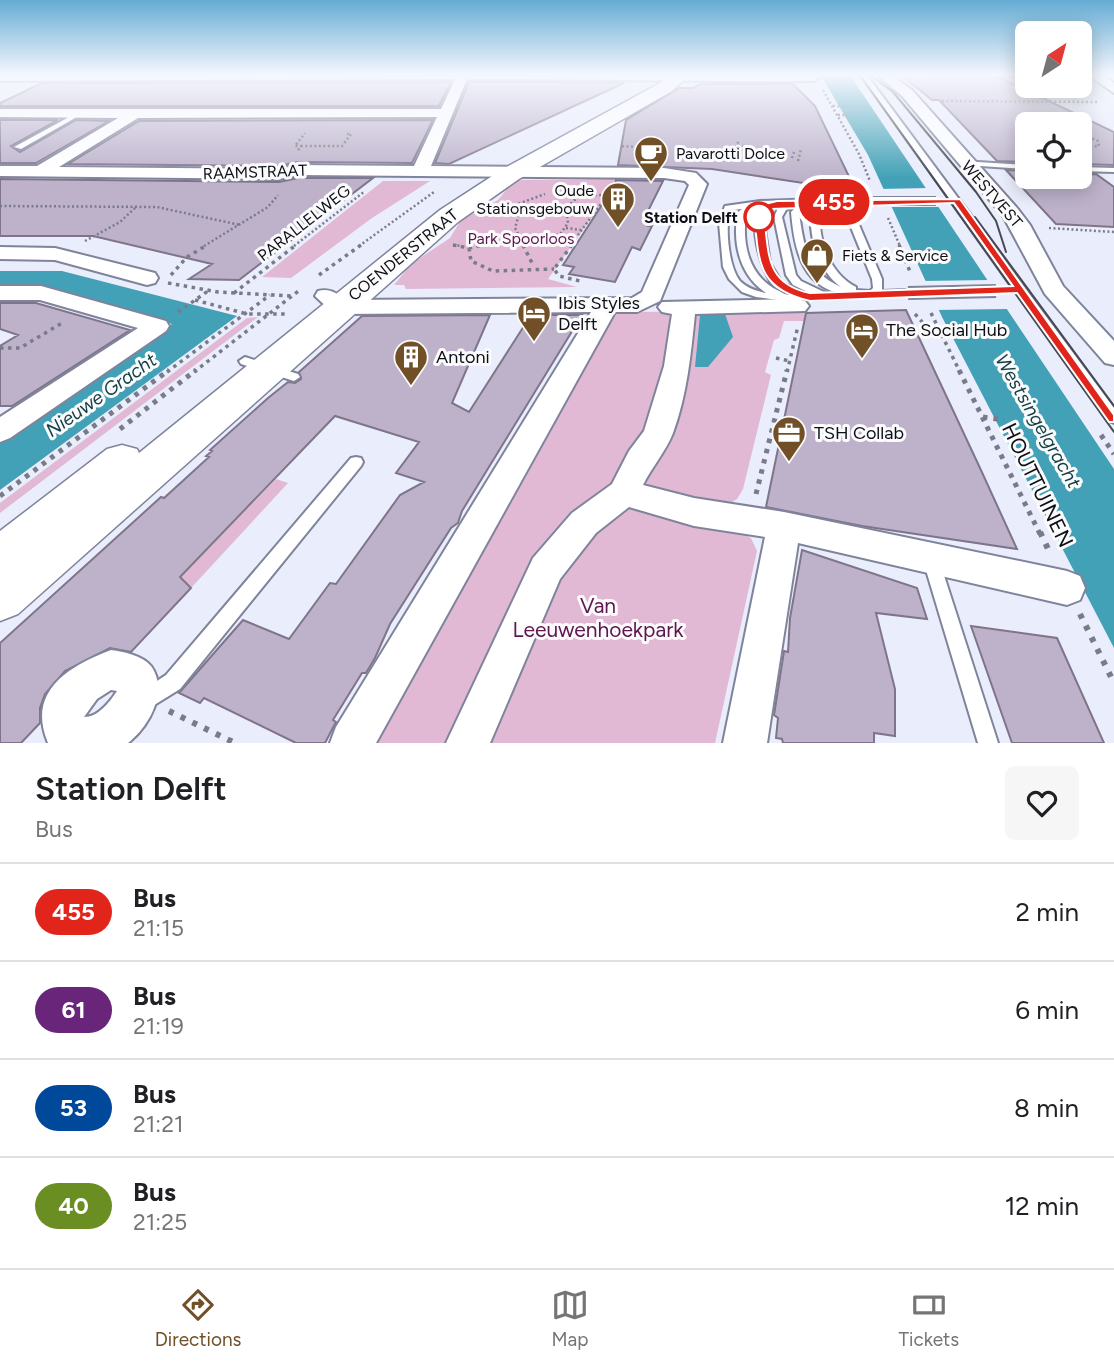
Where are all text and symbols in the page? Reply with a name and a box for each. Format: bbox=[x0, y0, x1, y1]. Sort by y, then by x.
north arrow bbox=[1015, 21, 1092, 98]
map controls bbox=[1015, 21, 1092, 189]
button: locate bbox=[1015, 112, 1092, 189]
cafe icon: Pavarotti Dolce bbox=[632, 134, 670, 183]
place label: Pavarotti Dolce bbox=[676, 144, 785, 163]
street label: WESTVEST bbox=[958, 157, 1026, 232]
street label: RAAMSTRAAT bbox=[203, 161, 308, 183]
line badge: 455 bbox=[794, 179, 874, 225]
building icon: Oude Stationsgebouw bbox=[599, 180, 637, 229]
street label: PARALLELWEG bbox=[254, 181, 354, 265]
place label: Oude Stationsgebouw bbox=[476, 181, 594, 218]
text: 455 bbox=[812, 187, 856, 216]
marker: Station Delft bbox=[744, 202, 774, 232]
street label: COENDERSTRAAT bbox=[344, 205, 462, 305]
place label: Station Delft bbox=[644, 208, 738, 227]
park label: Park Spoorloos bbox=[467, 229, 575, 248]
shop icon: Fiets & Service bbox=[798, 236, 836, 285]
place label: Fiets & Service bbox=[842, 246, 949, 265]
place label: Ibis Styles Delft bbox=[558, 292, 640, 335]
hotel icon: Ibis Styles Delft bbox=[515, 294, 553, 343]
hotel icon: The Social Hub bbox=[843, 311, 881, 360]
place label: The Social Hub bbox=[886, 319, 1007, 341]
building icon: Antoni bbox=[392, 338, 430, 387]
place label: Antoni bbox=[436, 346, 490, 368]
water label: Nieuwe Gracht bbox=[41, 348, 161, 442]
water label: Westsingelgracht bbox=[990, 350, 1086, 493]
office icon: TSH Collab bbox=[770, 414, 808, 463]
street label: HOUTTUINEN bbox=[997, 419, 1079, 551]
place label: TSH Collab bbox=[814, 422, 904, 444]
park label: Van Leeuwenhoekpark bbox=[513, 593, 684, 642]
button: heart bbox=[1005, 766, 1079, 840]
text: Station Delft bbox=[35, 769, 227, 808]
text: Bus bbox=[35, 815, 73, 843]
text: Bus bbox=[133, 882, 176, 914]
text: 2 min bbox=[1015, 896, 1079, 928]
text: 455 bbox=[52, 897, 95, 926]
text: 21:15 bbox=[133, 914, 184, 942]
text: Bus bbox=[133, 980, 176, 1012]
text: 6 min bbox=[1015, 994, 1079, 1026]
text: 61 bbox=[61, 995, 86, 1024]
text: 21:19 bbox=[133, 1012, 184, 1040]
text: Bus bbox=[133, 1078, 176, 1110]
text: 8 min bbox=[1014, 1092, 1079, 1124]
text: 53 bbox=[60, 1093, 87, 1122]
text: 21:21 bbox=[133, 1110, 184, 1138]
text: Bus bbox=[133, 1176, 176, 1208]
text: 12 min bbox=[1005, 1190, 1079, 1222]
text: 40 bbox=[58, 1191, 89, 1220]
text: 21:25 bbox=[133, 1208, 187, 1236]
tab: Directions bbox=[155, 1286, 241, 1351]
tab: Map bbox=[551, 1286, 589, 1351]
tab: Tickets bbox=[899, 1286, 959, 1351]

